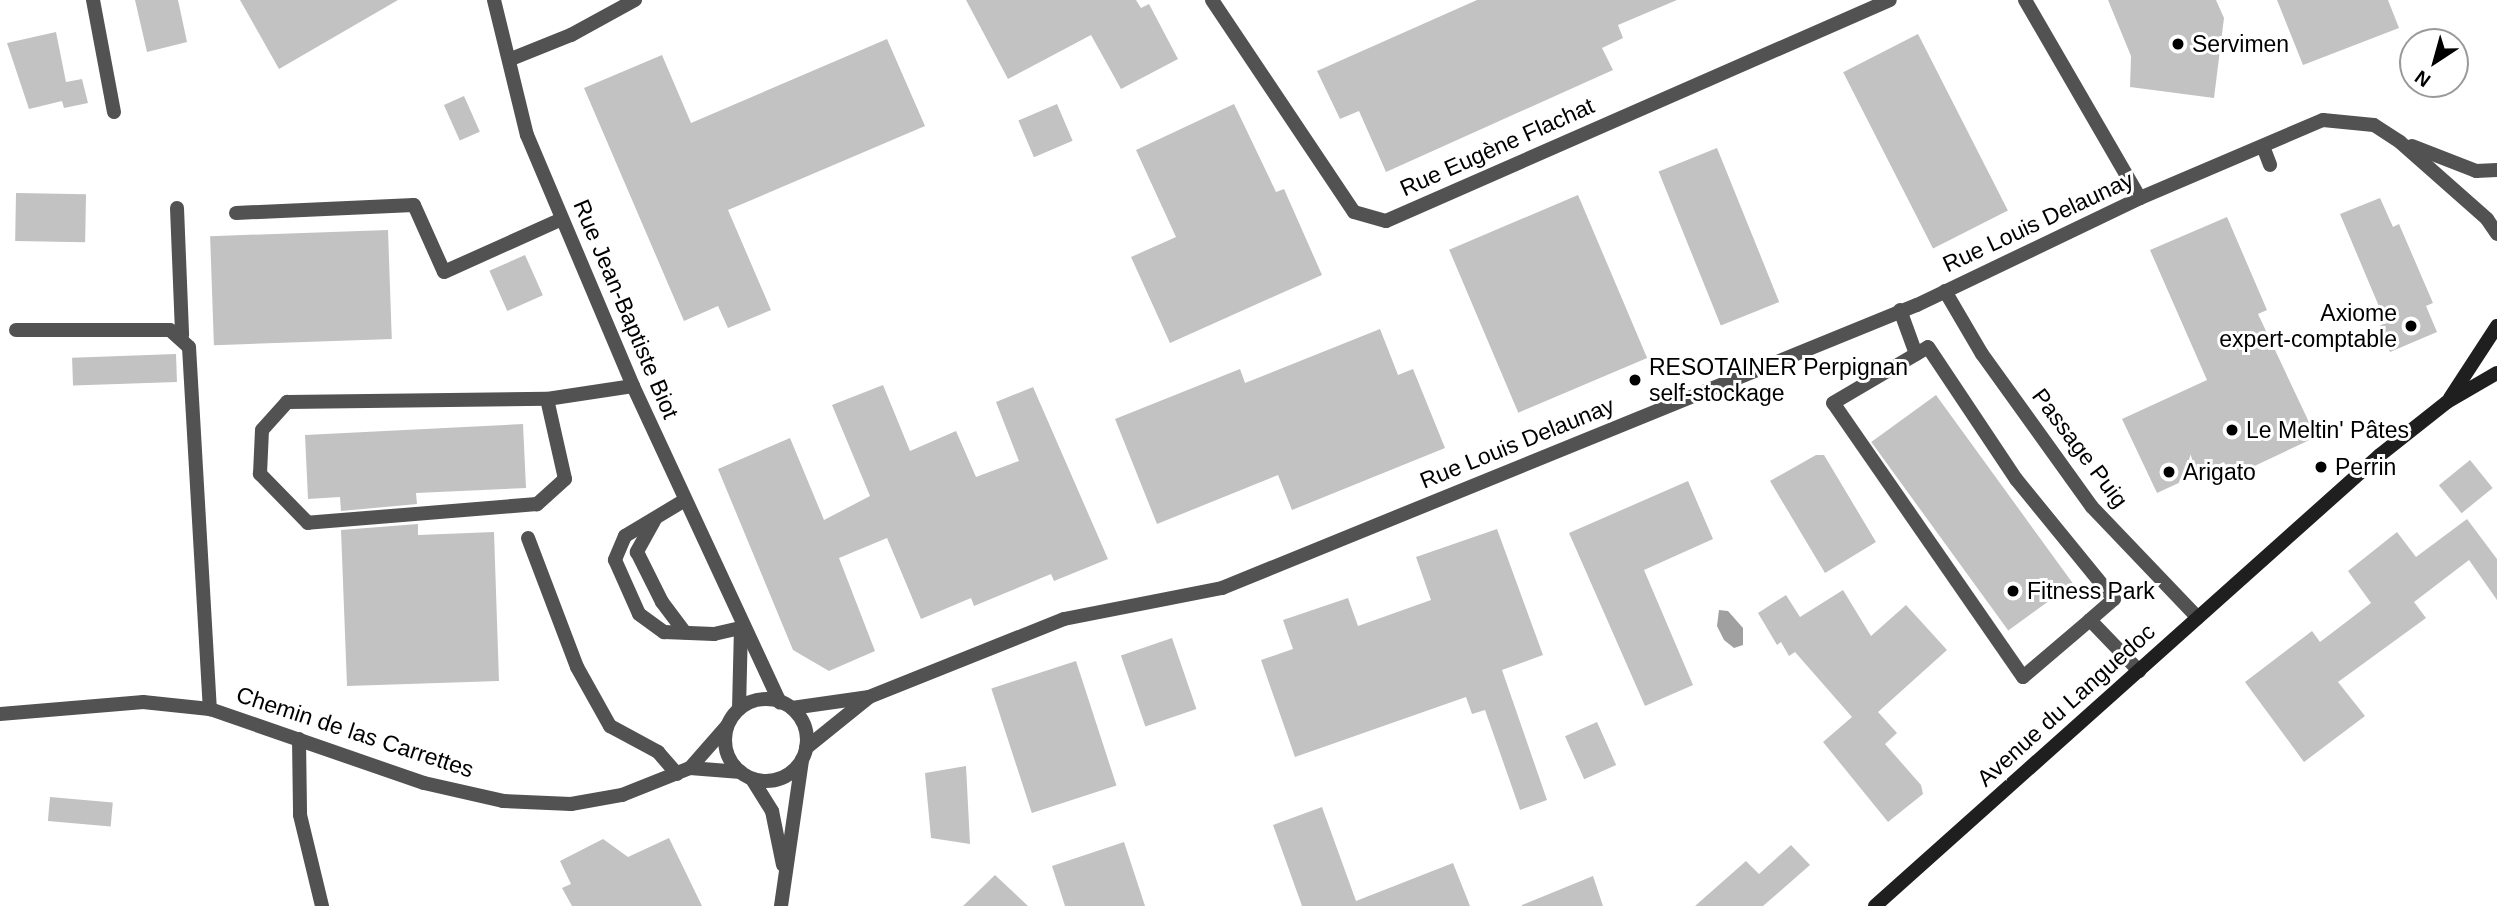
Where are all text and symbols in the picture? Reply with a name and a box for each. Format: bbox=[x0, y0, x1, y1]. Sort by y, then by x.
north arrow bbox=[2399, 28, 2469, 98]
place label: Servimen bbox=[2192, 30, 2289, 58]
marker: Servimen bbox=[2170, 36, 2186, 52]
text: N bbox=[2411, 66, 2434, 91]
street label: Rue Eugène Flachat bbox=[1396, 92, 1598, 202]
street label: Rue Louis Delaunay bbox=[1938, 166, 2138, 278]
street label: Rue Jean-Baptiste Biot bbox=[567, 195, 685, 423]
place label: Axiome expert-comptable bbox=[2219, 299, 2397, 353]
marker: Axiome expert-comptable bbox=[2403, 318, 2419, 334]
place label: RESOTAINER Perpignan self-stockage bbox=[1649, 353, 1908, 407]
marker: RESOTAINER Perpignan self-stockage bbox=[1627, 372, 1643, 388]
street label: Passage Puig bbox=[2026, 383, 2134, 513]
street label: Rue Louis Delaunay bbox=[1416, 391, 1618, 495]
place label: Le Meltin' Pâtes bbox=[2246, 416, 2409, 444]
marker: Le Meltin' Pâtes bbox=[2224, 422, 2240, 438]
place label: Perrin bbox=[2335, 453, 2396, 481]
place label: Arigato bbox=[2183, 458, 2256, 486]
marker: Perrin bbox=[2313, 459, 2329, 475]
marker: Arigato bbox=[2161, 464, 2177, 480]
place label: Fitness Park bbox=[2027, 577, 2155, 605]
marker: Fitness Park bbox=[2005, 583, 2021, 599]
street label: Avenue du Languedoc bbox=[1971, 618, 2161, 792]
street label: Chemin de las Carrettes bbox=[233, 681, 477, 783]

